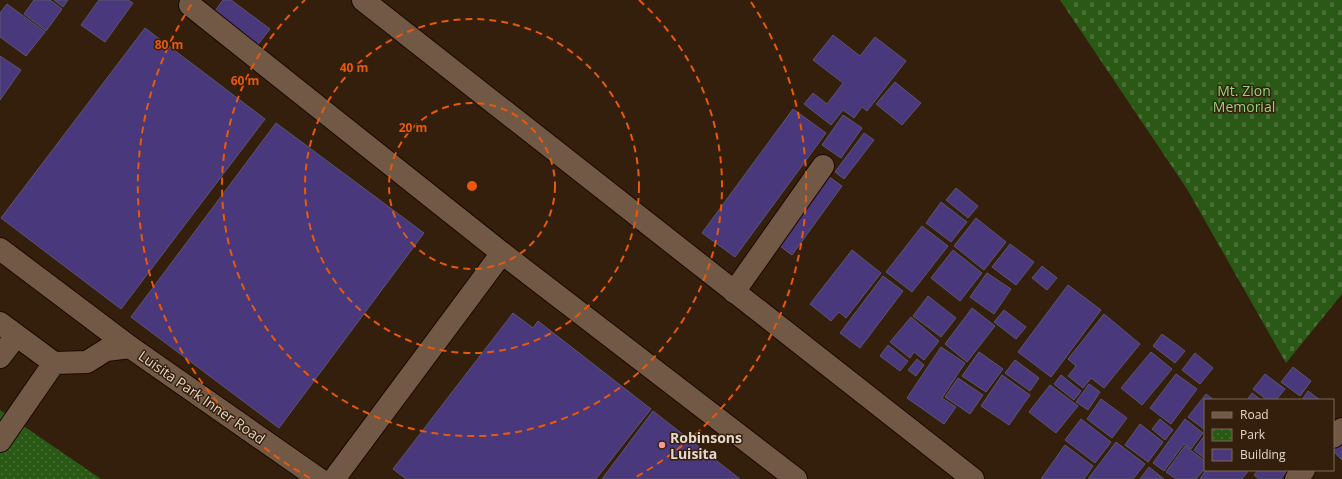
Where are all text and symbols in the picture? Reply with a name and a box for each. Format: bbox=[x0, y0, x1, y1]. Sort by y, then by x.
text: 80 m bbox=[155, 36, 183, 53]
text: 40 m bbox=[340, 59, 368, 76]
text: 60 m bbox=[231, 72, 259, 89]
park label: Mt. Zion Memorial bbox=[1213, 81, 1275, 116]
text: 20 m bbox=[399, 119, 427, 136]
centre of rings bbox=[465, 179, 479, 193]
street label: Luisita Park Inner Road bbox=[135, 346, 269, 448]
legend bbox=[1204, 399, 1334, 471]
text: Road bbox=[1240, 406, 1269, 423]
text: Park bbox=[1240, 426, 1266, 443]
place label: Robinsons Luisita bbox=[670, 428, 742, 463]
marker: Robinsons Luisita bbox=[657, 440, 667, 450]
text: Building bbox=[1240, 446, 1286, 463]

